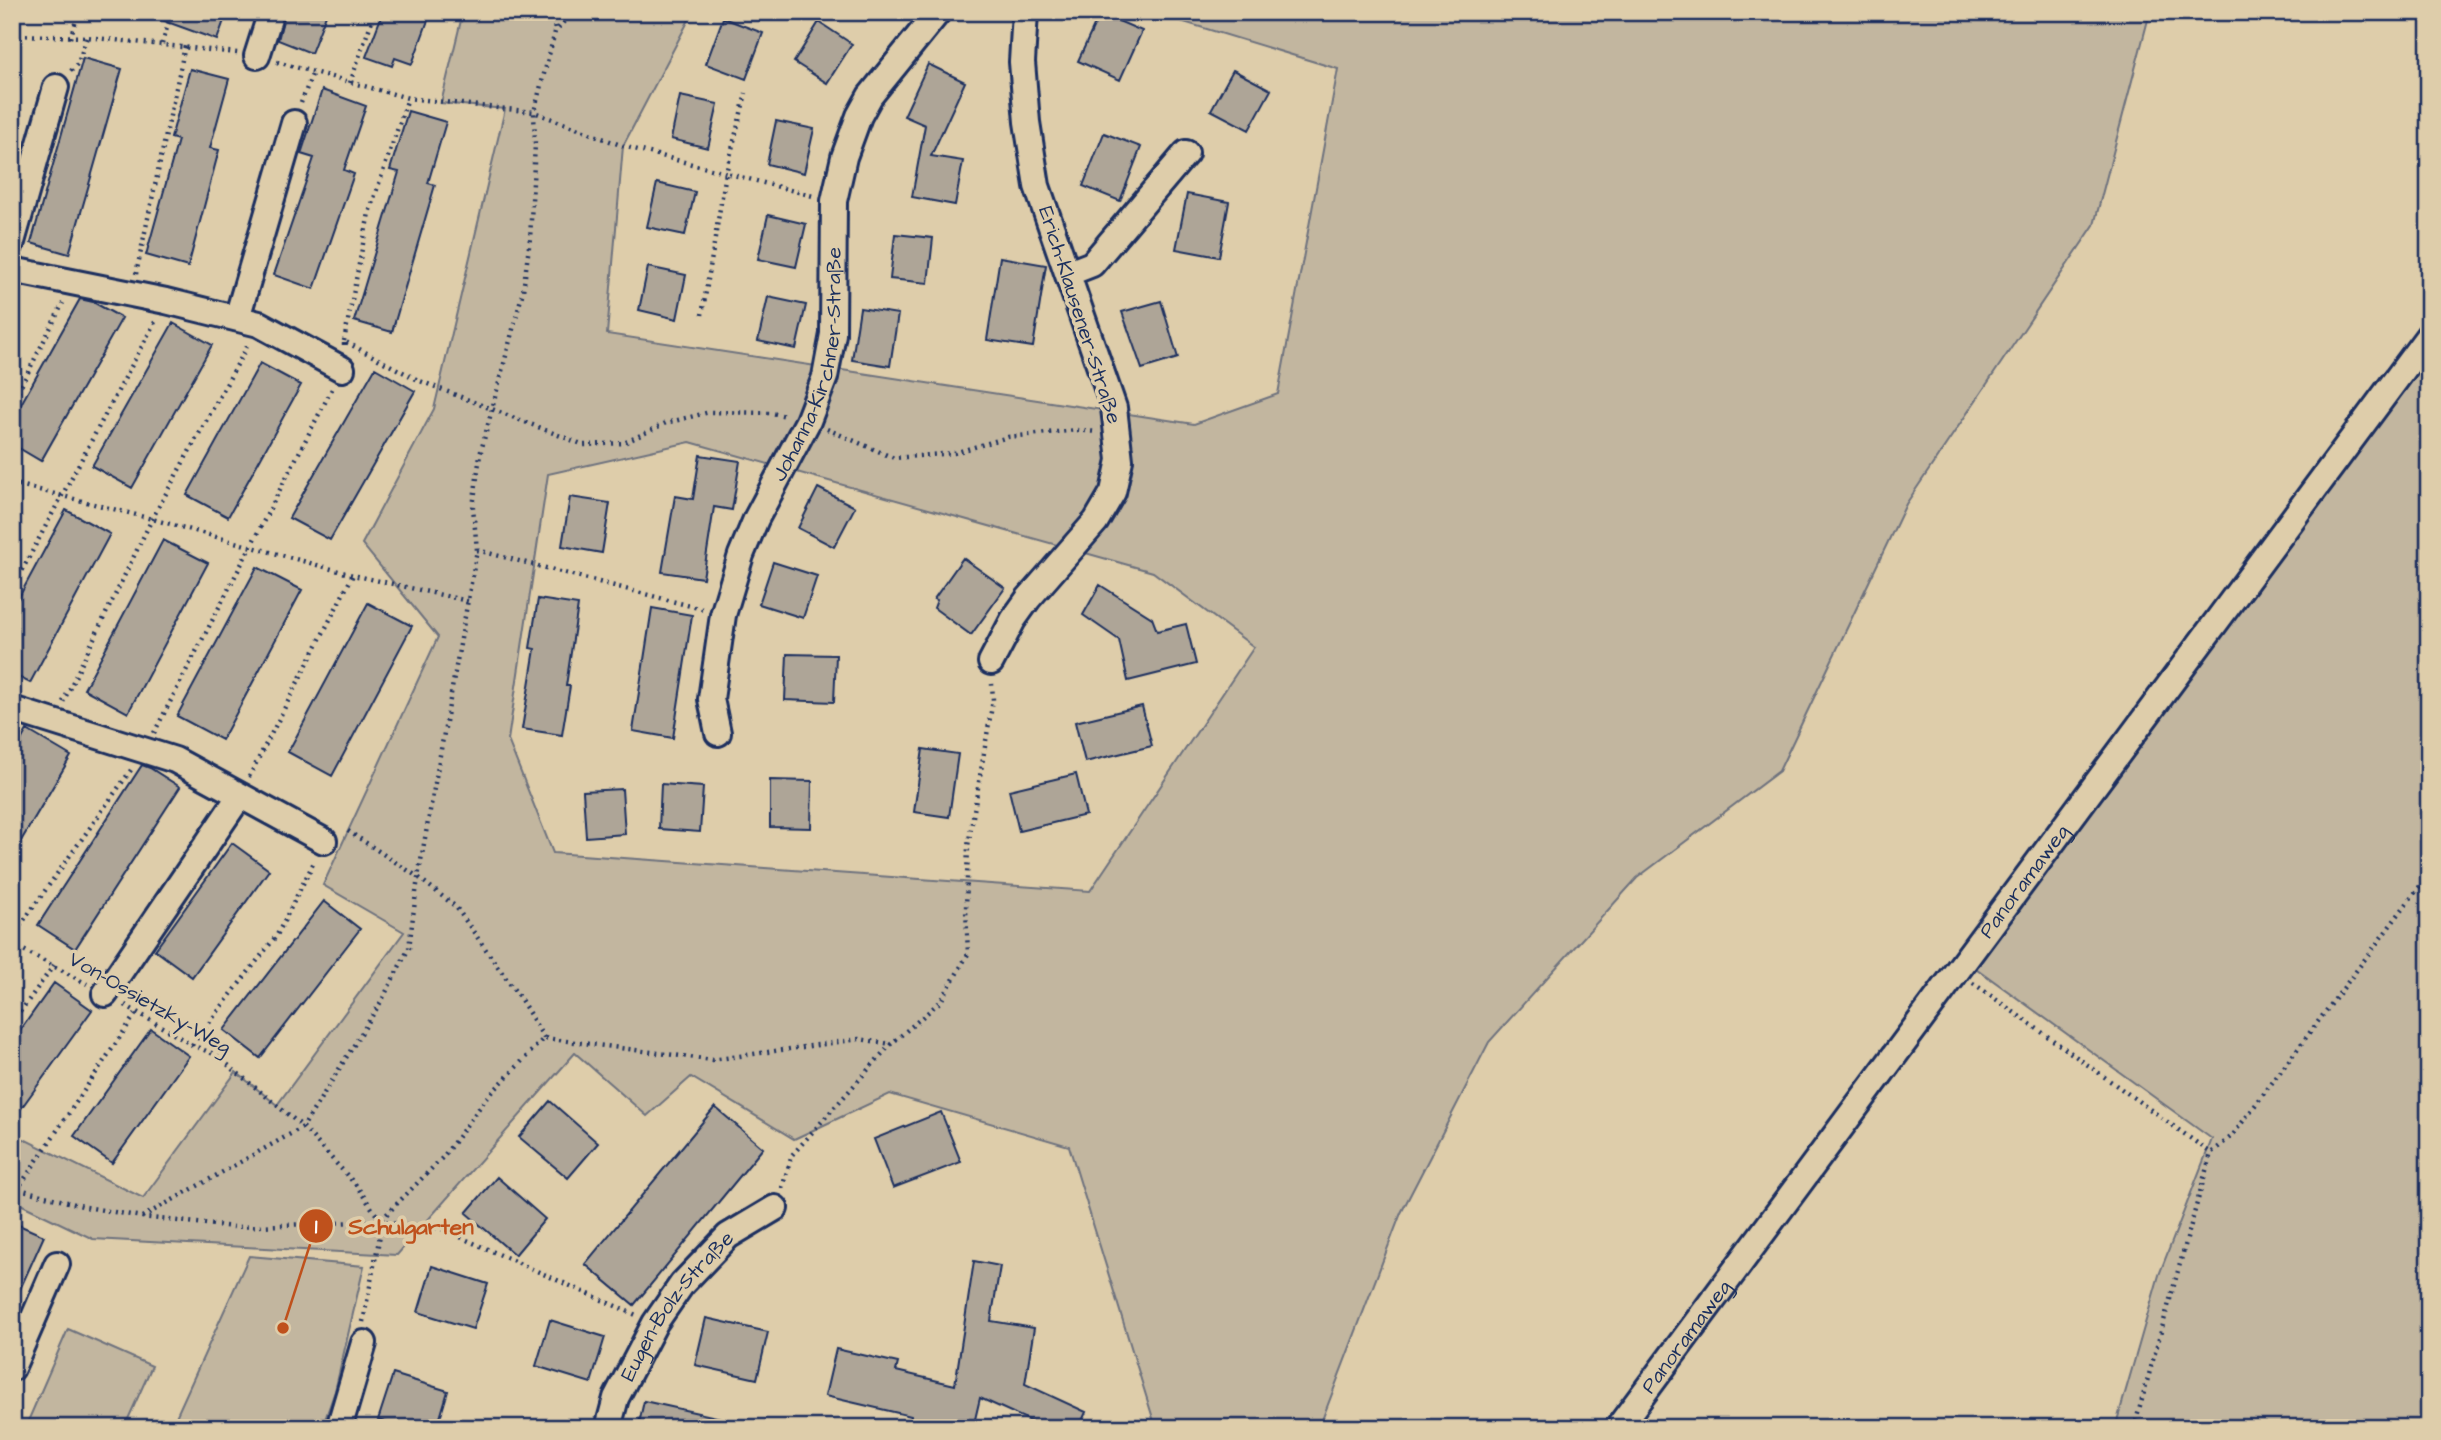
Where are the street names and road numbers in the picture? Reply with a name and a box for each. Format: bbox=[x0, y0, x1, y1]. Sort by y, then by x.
street label: Erich-Klausener-Straße bbox=[1031, 202, 1129, 428]
street label: Johanna-Kirchner-Straße bbox=[764, 247, 848, 486]
street label: Panoramaweg bbox=[1972, 818, 2077, 944]
street label: Von-Ossietzky-Weg bbox=[62, 945, 237, 1063]
street label: Eugen-Bolz-Straße bbox=[613, 1224, 740, 1386]
street label: Panoramaweg bbox=[1634, 1273, 1739, 1399]

